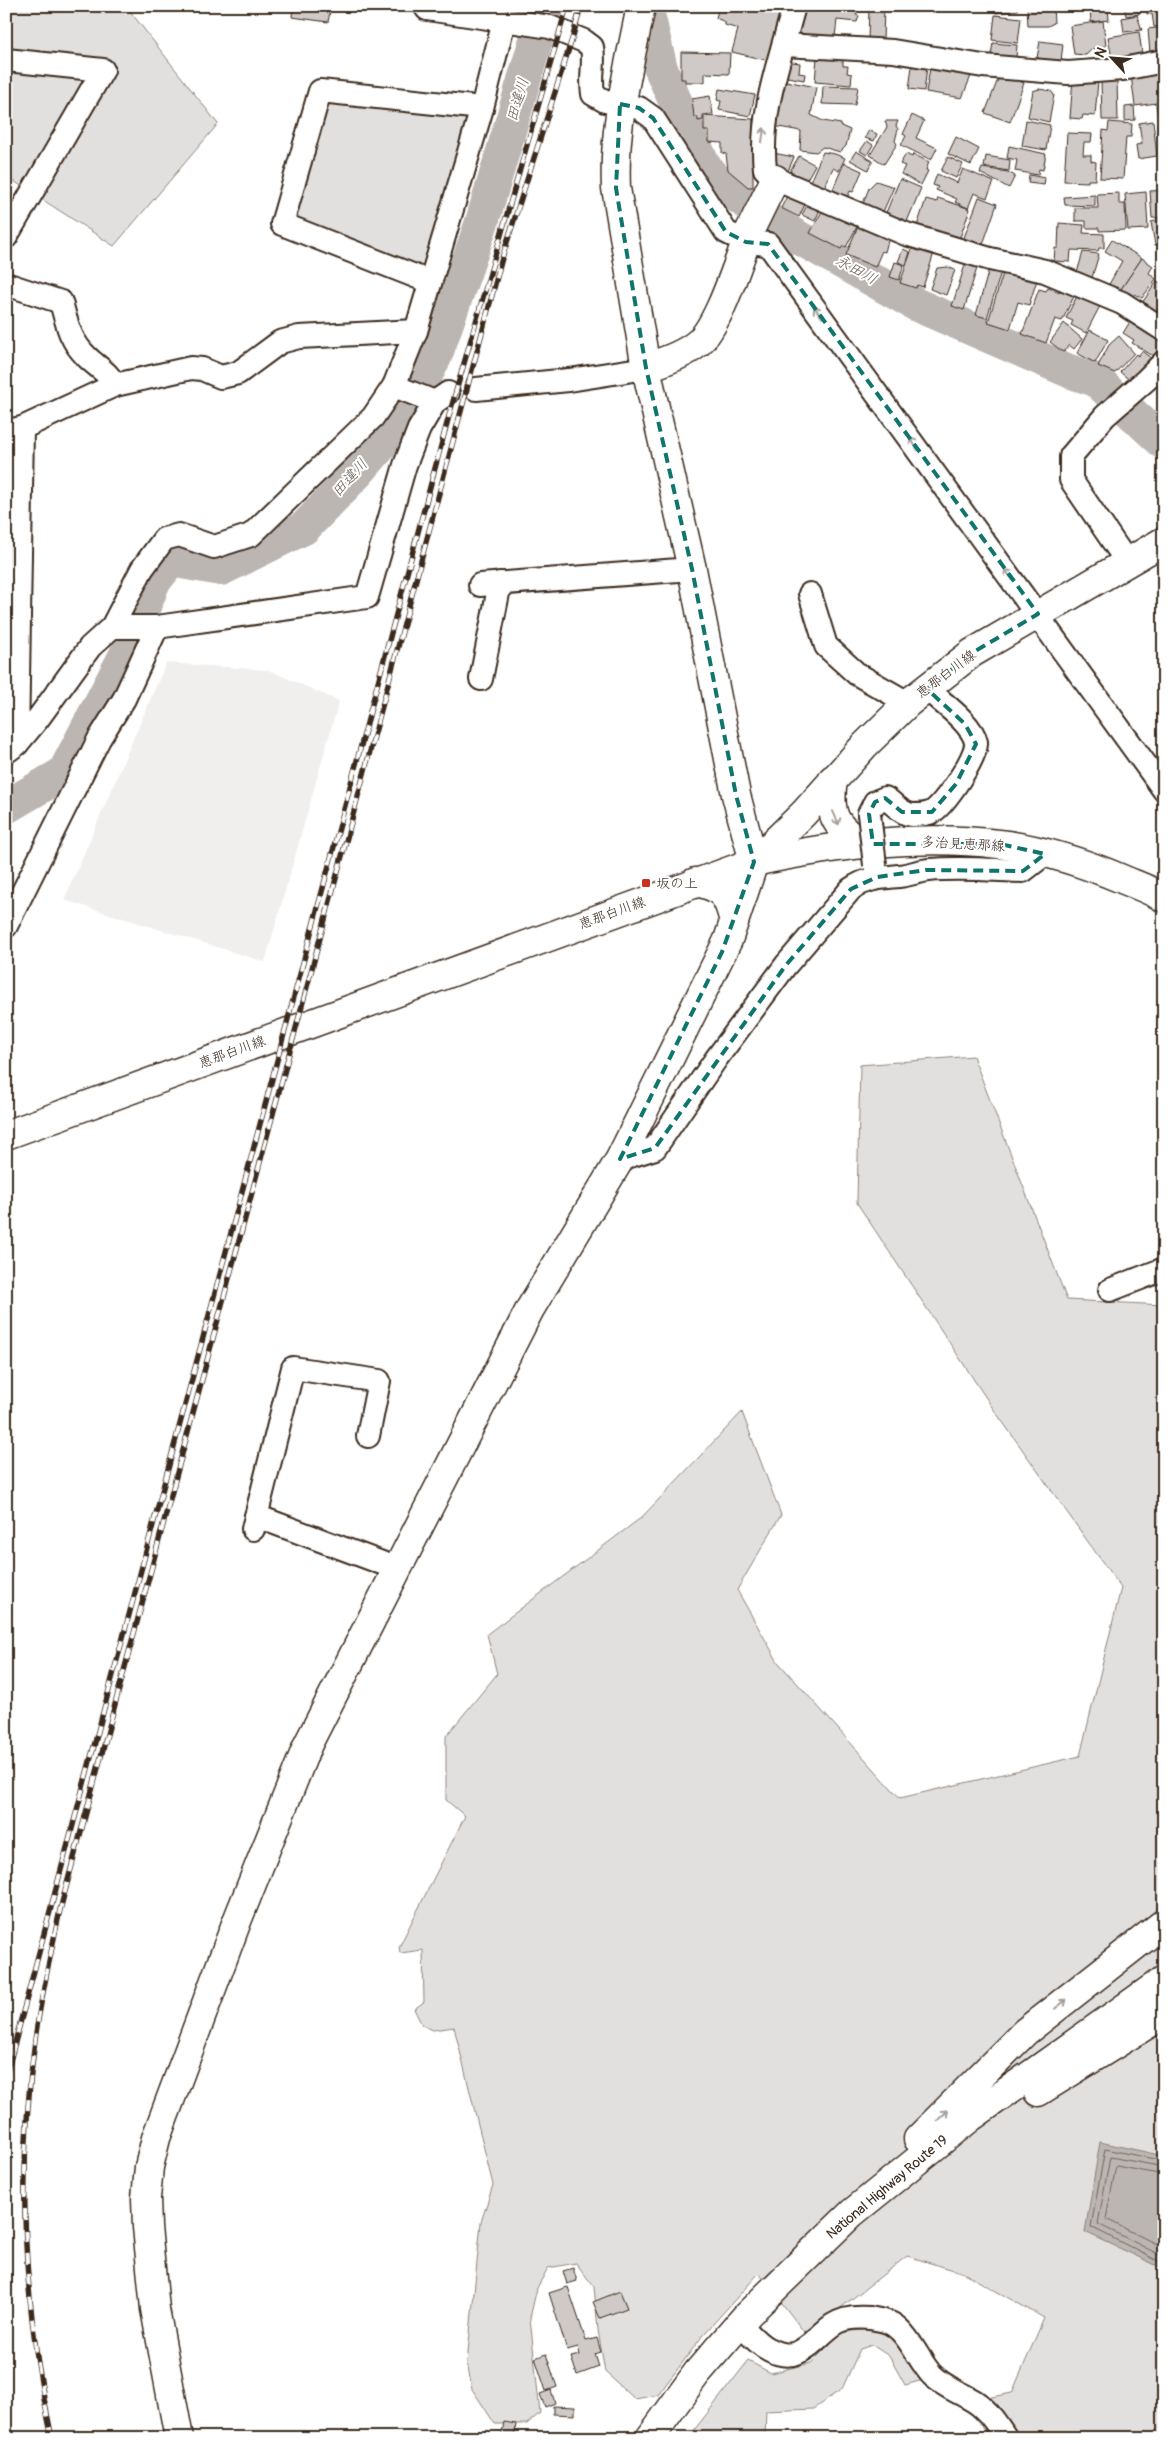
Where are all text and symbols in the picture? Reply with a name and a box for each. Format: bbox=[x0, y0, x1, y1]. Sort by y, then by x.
north arrow bbox=[1088, 32, 1138, 82]
text: N bbox=[1091, 45, 1110, 61]
water label: 田違川 bbox=[503, 76, 533, 124]
one-way arrow bbox=[759, 127, 769, 143]
water label: 永田川 bbox=[832, 251, 880, 289]
one-way arrow bbox=[813, 305, 823, 319]
one-way arrow bbox=[908, 437, 918, 451]
water label: 田違川 bbox=[328, 455, 372, 501]
one-way arrow bbox=[1004, 568, 1014, 582]
street label: 恵那白川線 bbox=[913, 646, 979, 702]
one-way arrow bbox=[831, 810, 841, 825]
street label: 多治見恵那線 bbox=[921, 833, 1005, 855]
place label: 坂の上 bbox=[656, 875, 698, 892]
marker: 坂の上 bbox=[640, 877, 652, 889]
street label: 恵那白川線 bbox=[576, 893, 648, 933]
street label: 恵那白川線 bbox=[196, 1032, 268, 1072]
one-way arrow bbox=[1054, 1998, 1067, 2009]
one-way arrow bbox=[937, 2109, 949, 2121]
street label: National Highway Route 19 bbox=[823, 2131, 951, 2243]

